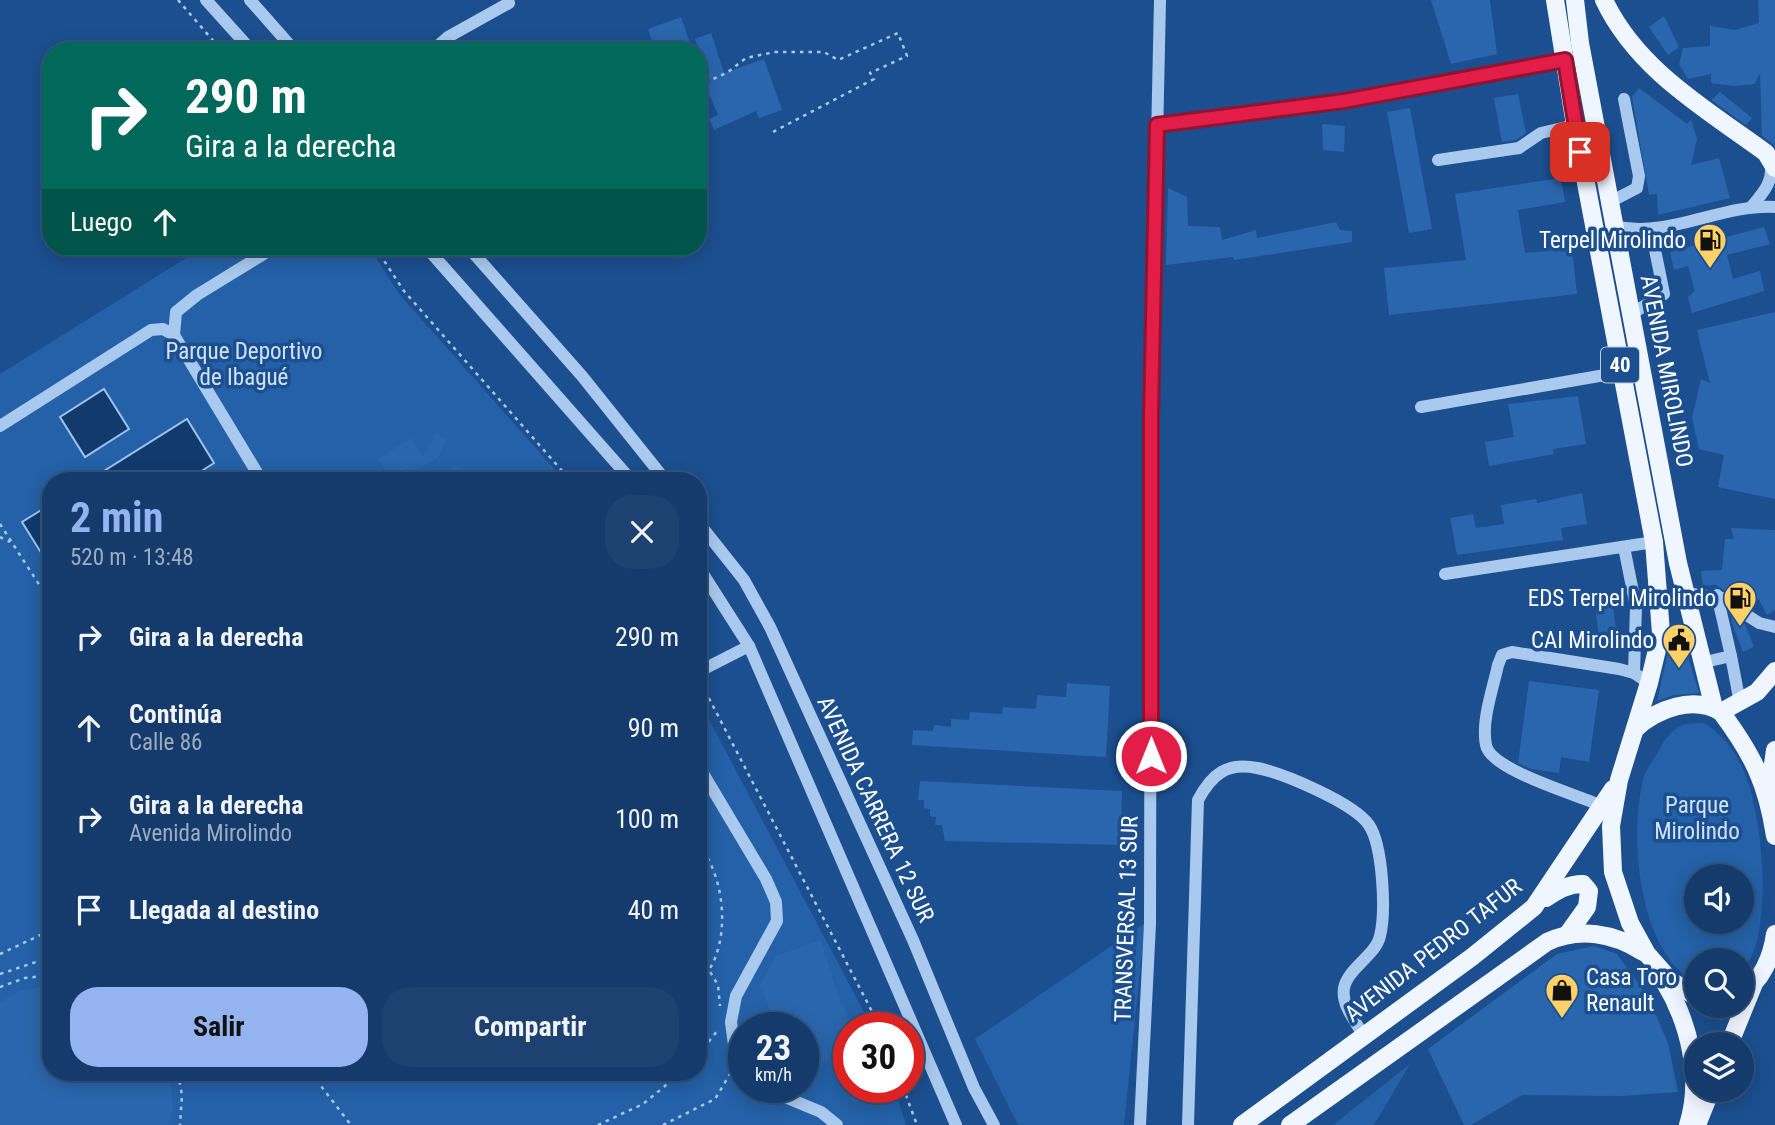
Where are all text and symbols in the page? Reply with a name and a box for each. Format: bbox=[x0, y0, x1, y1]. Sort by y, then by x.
text: 290 m bbox=[185, 68, 307, 125]
icon: right bbox=[70, 70, 161, 161]
pin bbox=[1550, 122, 1610, 182]
text: Gira a la derecha bbox=[185, 127, 397, 165]
icon: arrive bbox=[1561, 133, 1599, 171]
icon: ahead bbox=[146, 203, 184, 241]
text: Luego bbox=[70, 207, 132, 237]
fuel station icon: Terpel Mirolindo bbox=[1691, 221, 1729, 270]
place label: Terpel Mirolindo bbox=[1539, 227, 1686, 254]
street label: AVENIDA MIROLINDO bbox=[1635, 273, 1698, 469]
park label: Parque Deportivo de Ibagué bbox=[166, 338, 322, 391]
road number: 40 bbox=[1601, 348, 1639, 382]
text: 2 min bbox=[70, 493, 163, 542]
button: close bbox=[605, 495, 679, 569]
text: 520 m · 13:48 bbox=[70, 544, 194, 571]
fuel station icon: EDS Terpel Mirolindo bbox=[1721, 579, 1759, 628]
place label: EDS Terpel Mirolindo bbox=[1528, 585, 1716, 612]
icon: right bbox=[70, 618, 108, 656]
public building icon: CAI Mirolindo bbox=[1660, 621, 1698, 670]
text: Gira a la derecha bbox=[129, 622, 303, 652]
text: 290 m bbox=[615, 622, 679, 652]
place label: CAI Mirolindo bbox=[1531, 627, 1654, 654]
street label: AVENIDA CARRERA 12 SUR bbox=[811, 692, 940, 926]
text: Continúa bbox=[129, 699, 222, 729]
icon: ahead bbox=[70, 709, 108, 747]
text: 90 m bbox=[628, 713, 679, 743]
position arrow bbox=[1114, 719, 1188, 793]
text: Calle 86 bbox=[129, 729, 202, 756]
text: Gira a la derecha bbox=[129, 790, 303, 820]
park label: Parque Mirolindo bbox=[1654, 792, 1740, 845]
icon: right bbox=[70, 800, 108, 838]
text: 100 m bbox=[615, 804, 679, 834]
street label: TRANSVERSAL 13 SUR bbox=[1109, 815, 1144, 1023]
text: Avenida Mirolindo bbox=[129, 820, 292, 847]
map controls bbox=[1684, 864, 1754, 1102]
button: sound bbox=[1684, 864, 1754, 934]
street label: AVENIDA PEDRO TAFUR bbox=[1340, 873, 1527, 1028]
icon: arrive bbox=[70, 891, 108, 929]
text: Llegada al destino bbox=[129, 895, 319, 925]
text: 40 m bbox=[628, 895, 679, 925]
button: search bbox=[1684, 948, 1754, 1018]
place label: Casa Toro Renault bbox=[1586, 964, 1677, 1017]
shop icon: Casa Toro Renault bbox=[1543, 971, 1581, 1020]
button: Salir bbox=[70, 987, 368, 1067]
button: Compartir bbox=[382, 987, 679, 1067]
speed limit sign: 30 bbox=[833, 1012, 924, 1103]
text: 23 bbox=[756, 1028, 791, 1069]
button: layers bbox=[1684, 1032, 1754, 1102]
text: km/h bbox=[755, 1064, 792, 1085]

